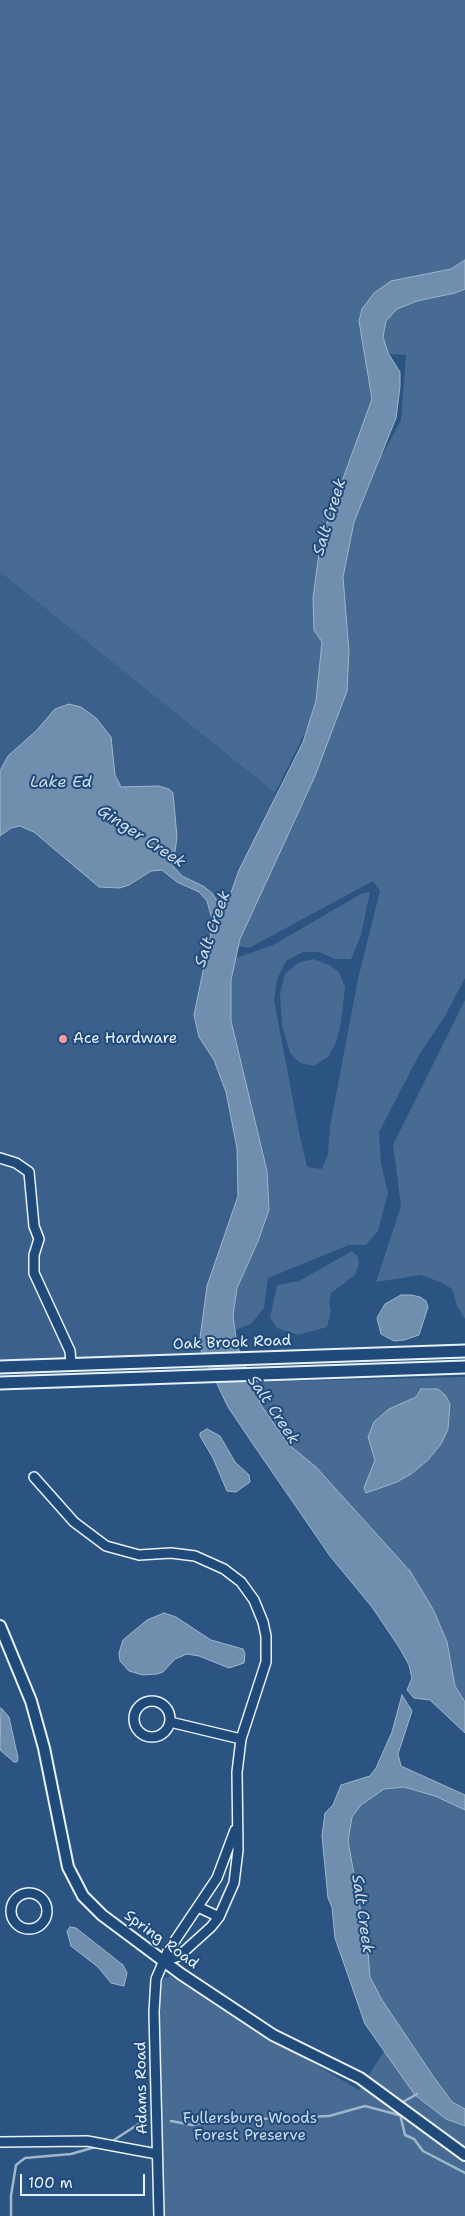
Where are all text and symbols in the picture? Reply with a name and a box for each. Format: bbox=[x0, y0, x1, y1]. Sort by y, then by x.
water label: Salt Creek bbox=[309, 476, 351, 558]
water label: Lake Ed bbox=[30, 773, 92, 793]
water label: Ginger Creek bbox=[93, 801, 189, 873]
water label: Salt Creek bbox=[191, 888, 235, 970]
place label: Ace Hardware bbox=[73, 1030, 177, 1048]
marker: Ace Hardware bbox=[57, 1033, 69, 1045]
street label: Oak Brook Road bbox=[173, 1332, 291, 1354]
water label: Salt Creek bbox=[243, 1372, 303, 1448]
water label: Salt Creek bbox=[347, 1873, 377, 1955]
street label: Spring Road bbox=[120, 1907, 202, 1973]
street label: Adams Road bbox=[132, 2041, 152, 2135]
park label: Fullersburg Woods Forest Preserve bbox=[183, 2110, 317, 2145]
scale bar bbox=[22, 2164, 148, 2196]
text: 100 m bbox=[28, 2173, 73, 2193]

